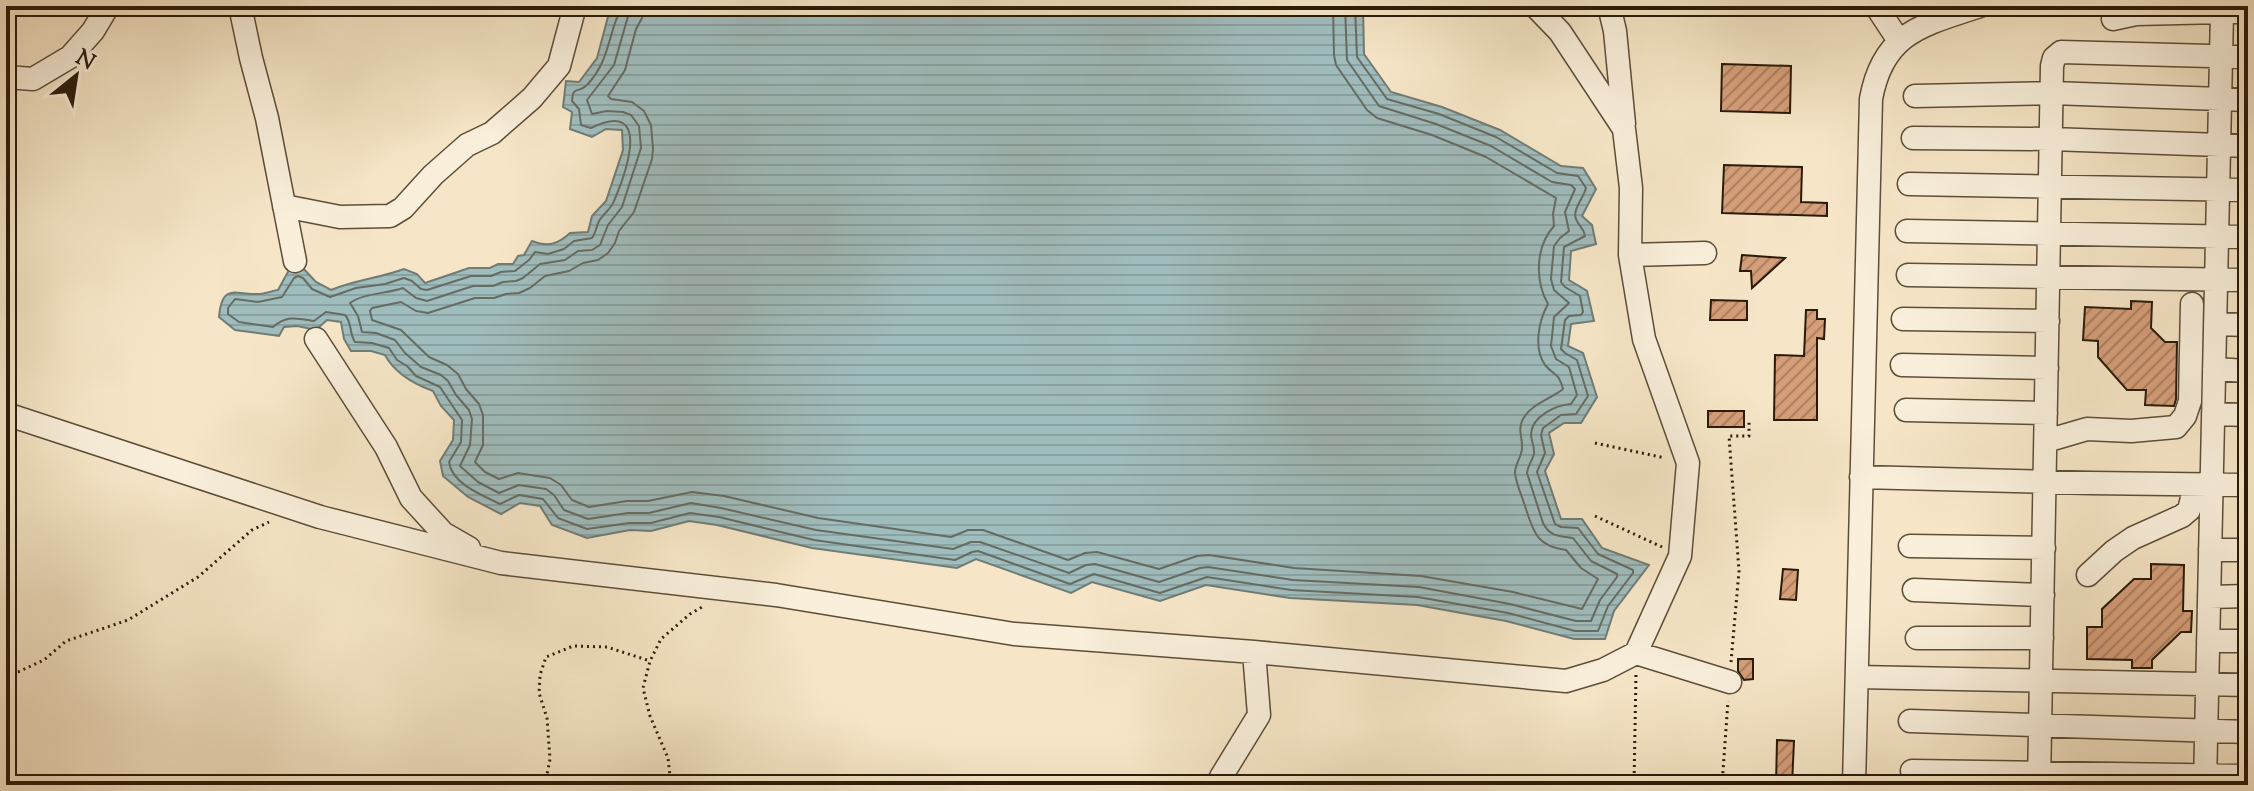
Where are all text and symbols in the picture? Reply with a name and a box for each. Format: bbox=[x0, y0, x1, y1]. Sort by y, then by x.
north arrow bbox=[36, 36, 116, 116]
text: N bbox=[69, 43, 100, 80]

